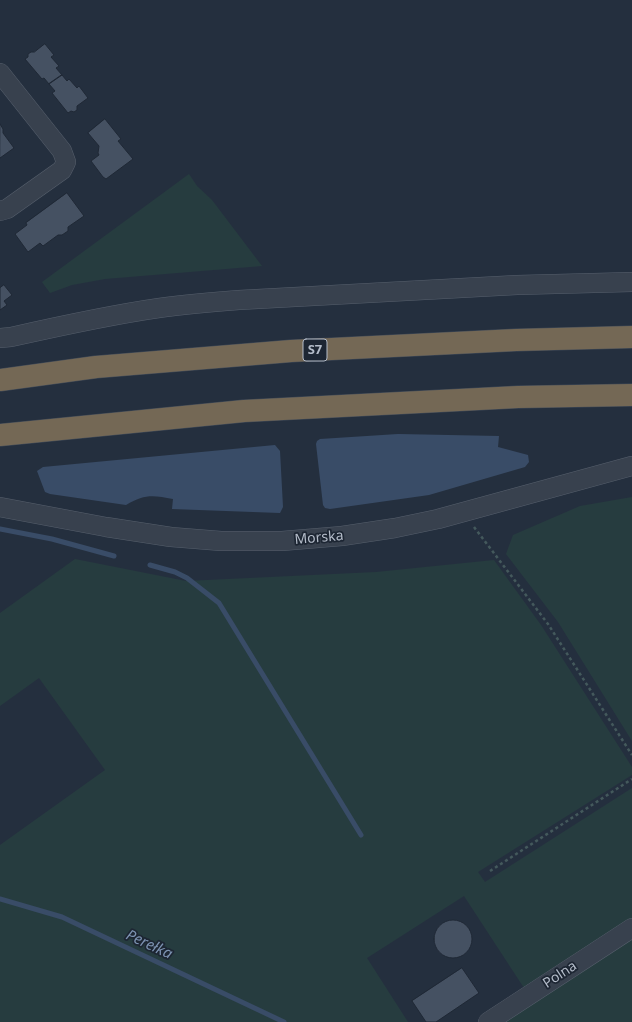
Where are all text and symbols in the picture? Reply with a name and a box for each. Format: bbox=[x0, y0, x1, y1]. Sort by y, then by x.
road number: S7 bbox=[303, 339, 327, 361]
street label: Morska bbox=[294, 527, 344, 549]
water label: Perełka bbox=[123, 926, 175, 964]
street label: Polna bbox=[540, 958, 580, 992]

